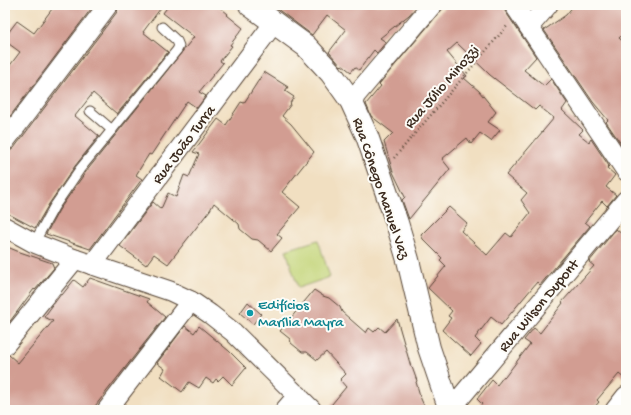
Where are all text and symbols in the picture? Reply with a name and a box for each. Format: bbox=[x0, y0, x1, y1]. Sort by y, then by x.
street label: Rua Júlio Minozzi bbox=[401, 42, 484, 133]
street label: Rua João Turra bbox=[149, 102, 220, 188]
street label: Rua Cônego Manuel Vaz bbox=[347, 116, 413, 262]
street label: Rua Wilson Dupont bbox=[496, 255, 585, 356]
place label: Edifícios Marília Mayra bbox=[258, 297, 344, 332]
marker: Edifícios Marília Mayra bbox=[245, 308, 255, 318]

